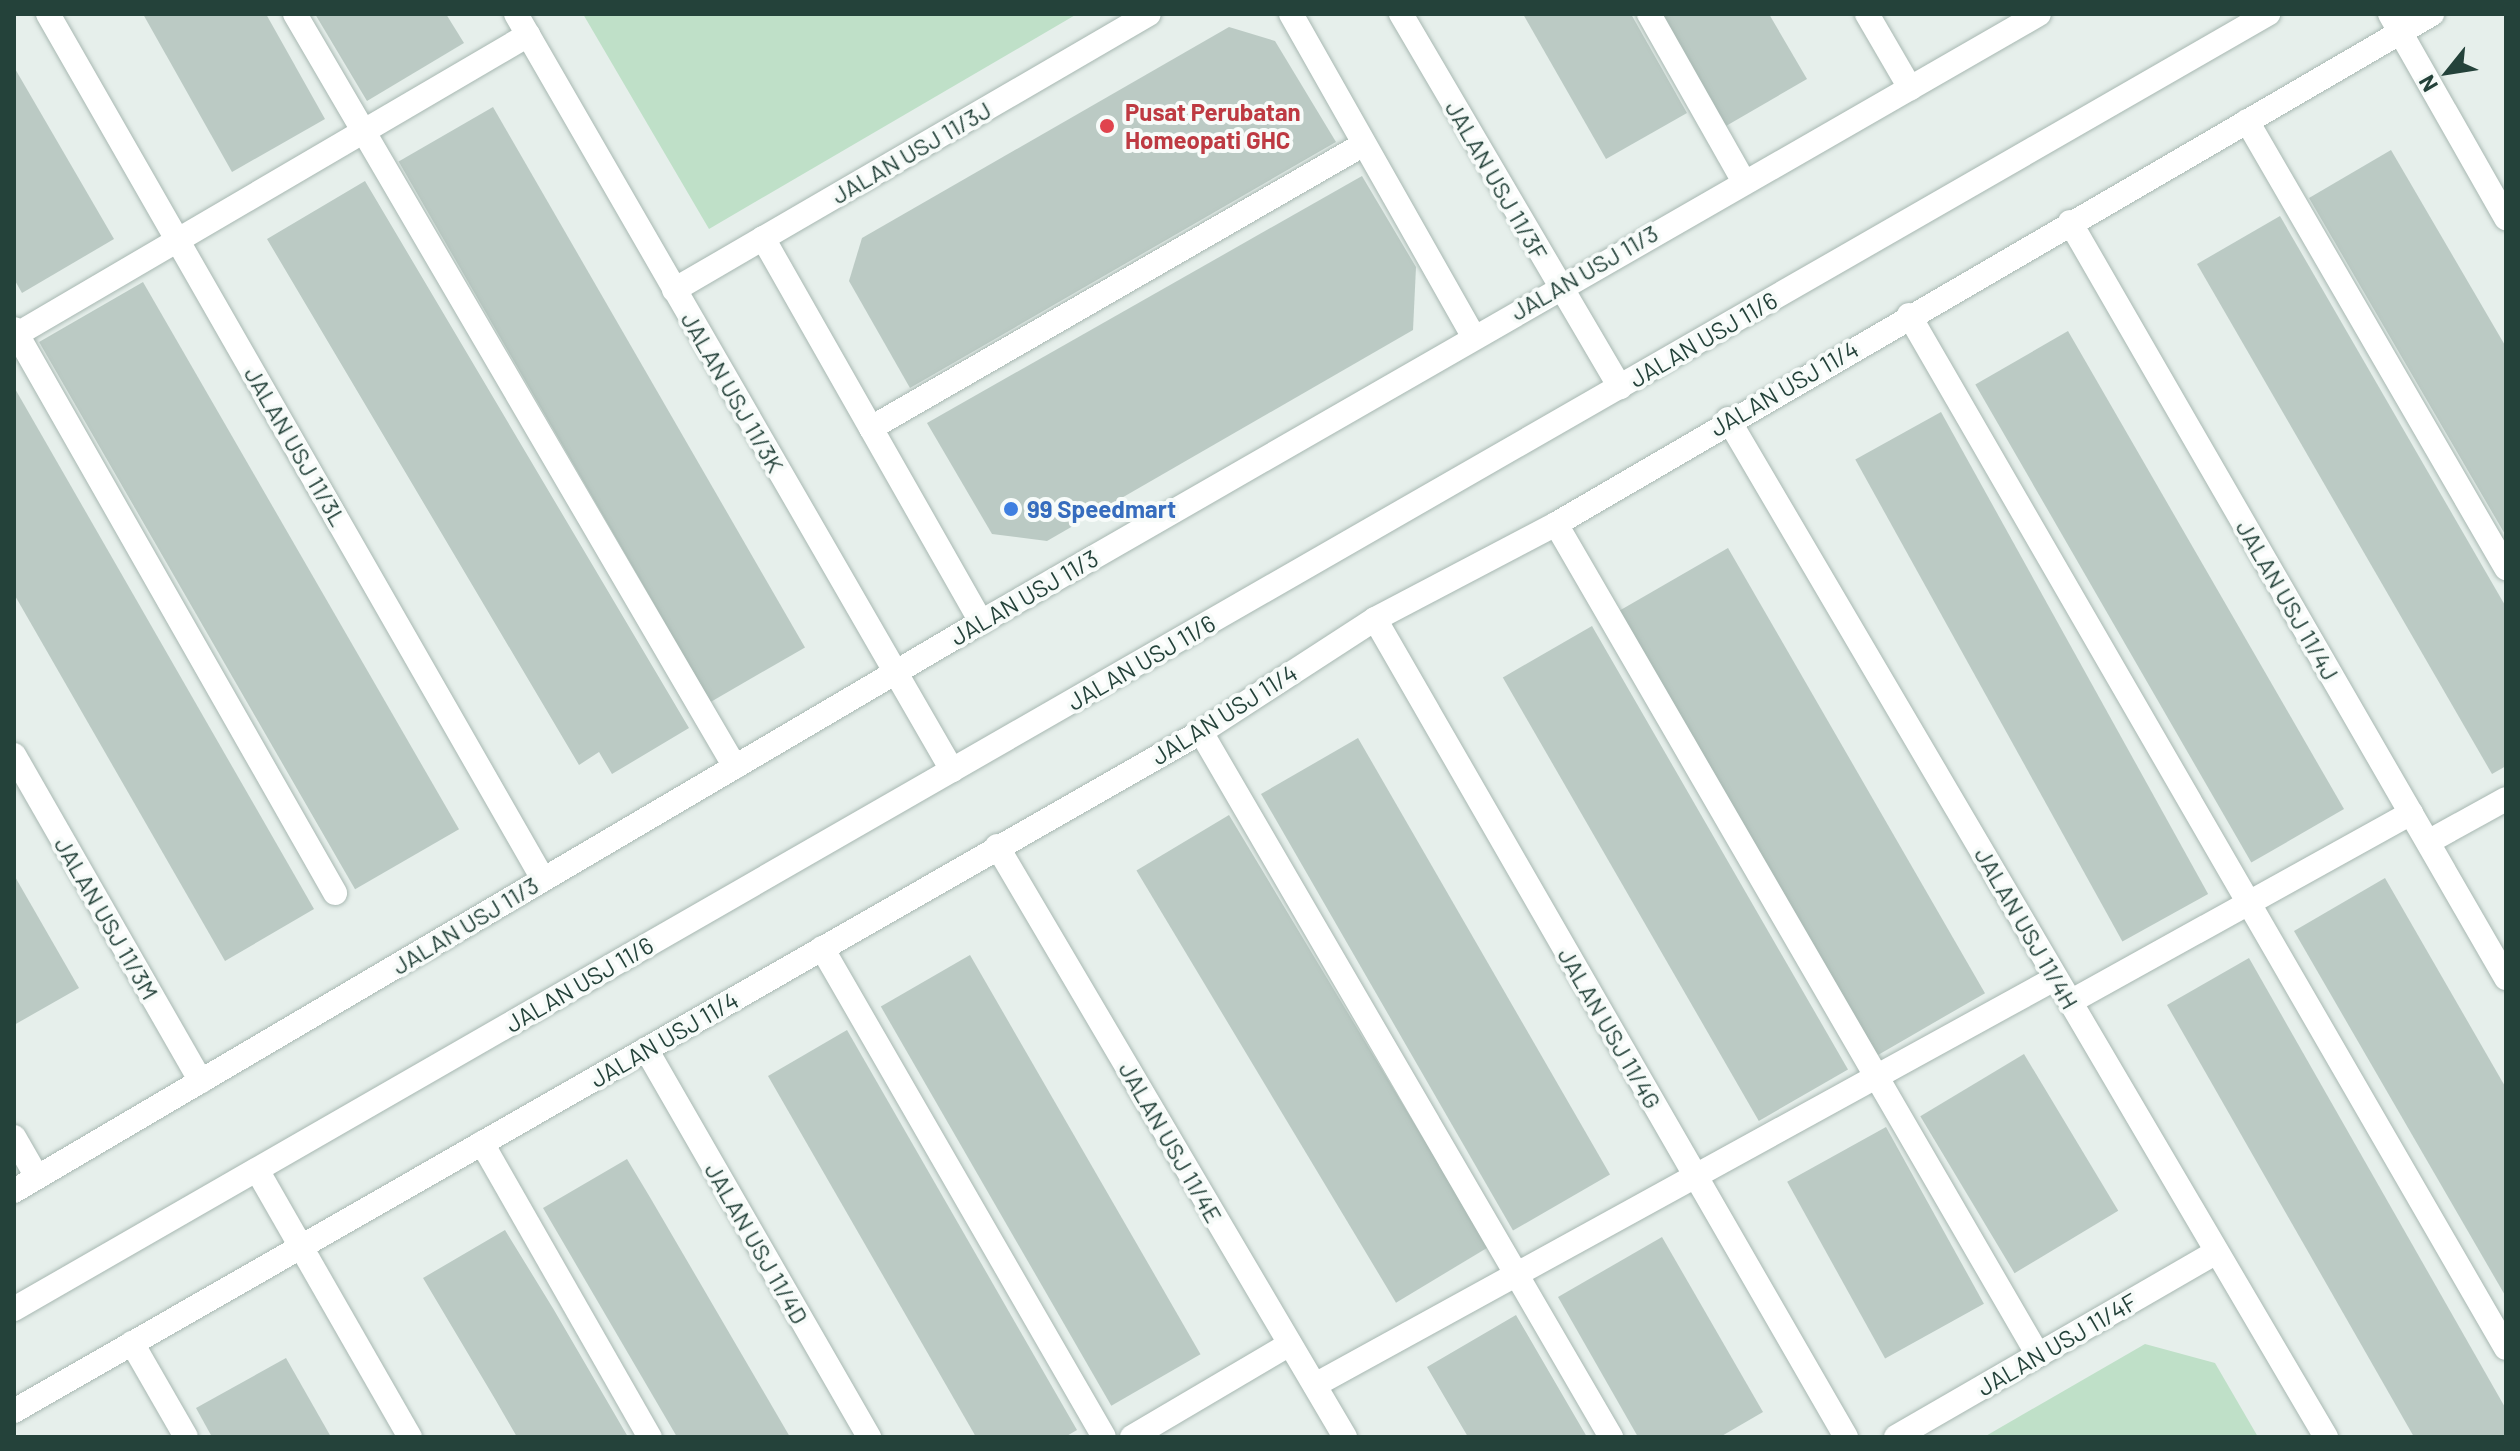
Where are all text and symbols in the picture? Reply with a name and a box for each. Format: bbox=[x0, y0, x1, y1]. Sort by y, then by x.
north arrow bbox=[2408, 32, 2488, 112]
text: N bbox=[2412, 71, 2442, 97]
street label: JALAN USJ 11/3J bbox=[826, 95, 996, 209]
street label: JALAN USJ 11/3F bbox=[1440, 95, 1554, 265]
place label: Pusat Perubatan Homeopati GHC bbox=[1125, 98, 1301, 154]
marker: Pusat Perubatan Homeopati GHC bbox=[1096, 115, 1118, 137]
street label: JALAN USJ 11/3 bbox=[1505, 218, 1663, 326]
street label: JALAN USJ 11/6 bbox=[1624, 285, 1782, 393]
street label: JALAN USJ 11/3K bbox=[675, 307, 791, 477]
street label: JALAN USJ 11/4 bbox=[1705, 334, 1863, 442]
street label: JALAN USJ 11/3L bbox=[239, 361, 353, 531]
place label: 99 Speedmart bbox=[1027, 495, 1176, 523]
marker: 99 Speedmart bbox=[1002, 500, 1020, 518]
street label: JALAN USJ 11/4J bbox=[2230, 515, 2346, 685]
street label: JALAN USJ 11/3 bbox=[945, 543, 1103, 651]
street label: JALAN USJ 11/6 bbox=[1062, 608, 1220, 716]
street label: JALAN USJ 11/4 bbox=[1146, 658, 1302, 770]
street label: JALAN USJ 11/3M bbox=[49, 832, 165, 1004]
street label: JALAN USJ 11/4H bbox=[1969, 842, 2085, 1014]
street label: JALAN USJ 11/3 bbox=[387, 870, 543, 980]
street label: JALAN USJ 11/6 bbox=[500, 930, 658, 1038]
street label: JALAN USJ 11/4G bbox=[1552, 942, 1668, 1114]
street label: JALAN USJ 11/4 bbox=[585, 985, 743, 1093]
street label: JALAN USJ 11/4E bbox=[1113, 1056, 1229, 1228]
street label: JALAN USJ 11/4D bbox=[699, 1157, 815, 1329]
street label: JALAN USJ 11/4F bbox=[1972, 1286, 2142, 1402]

